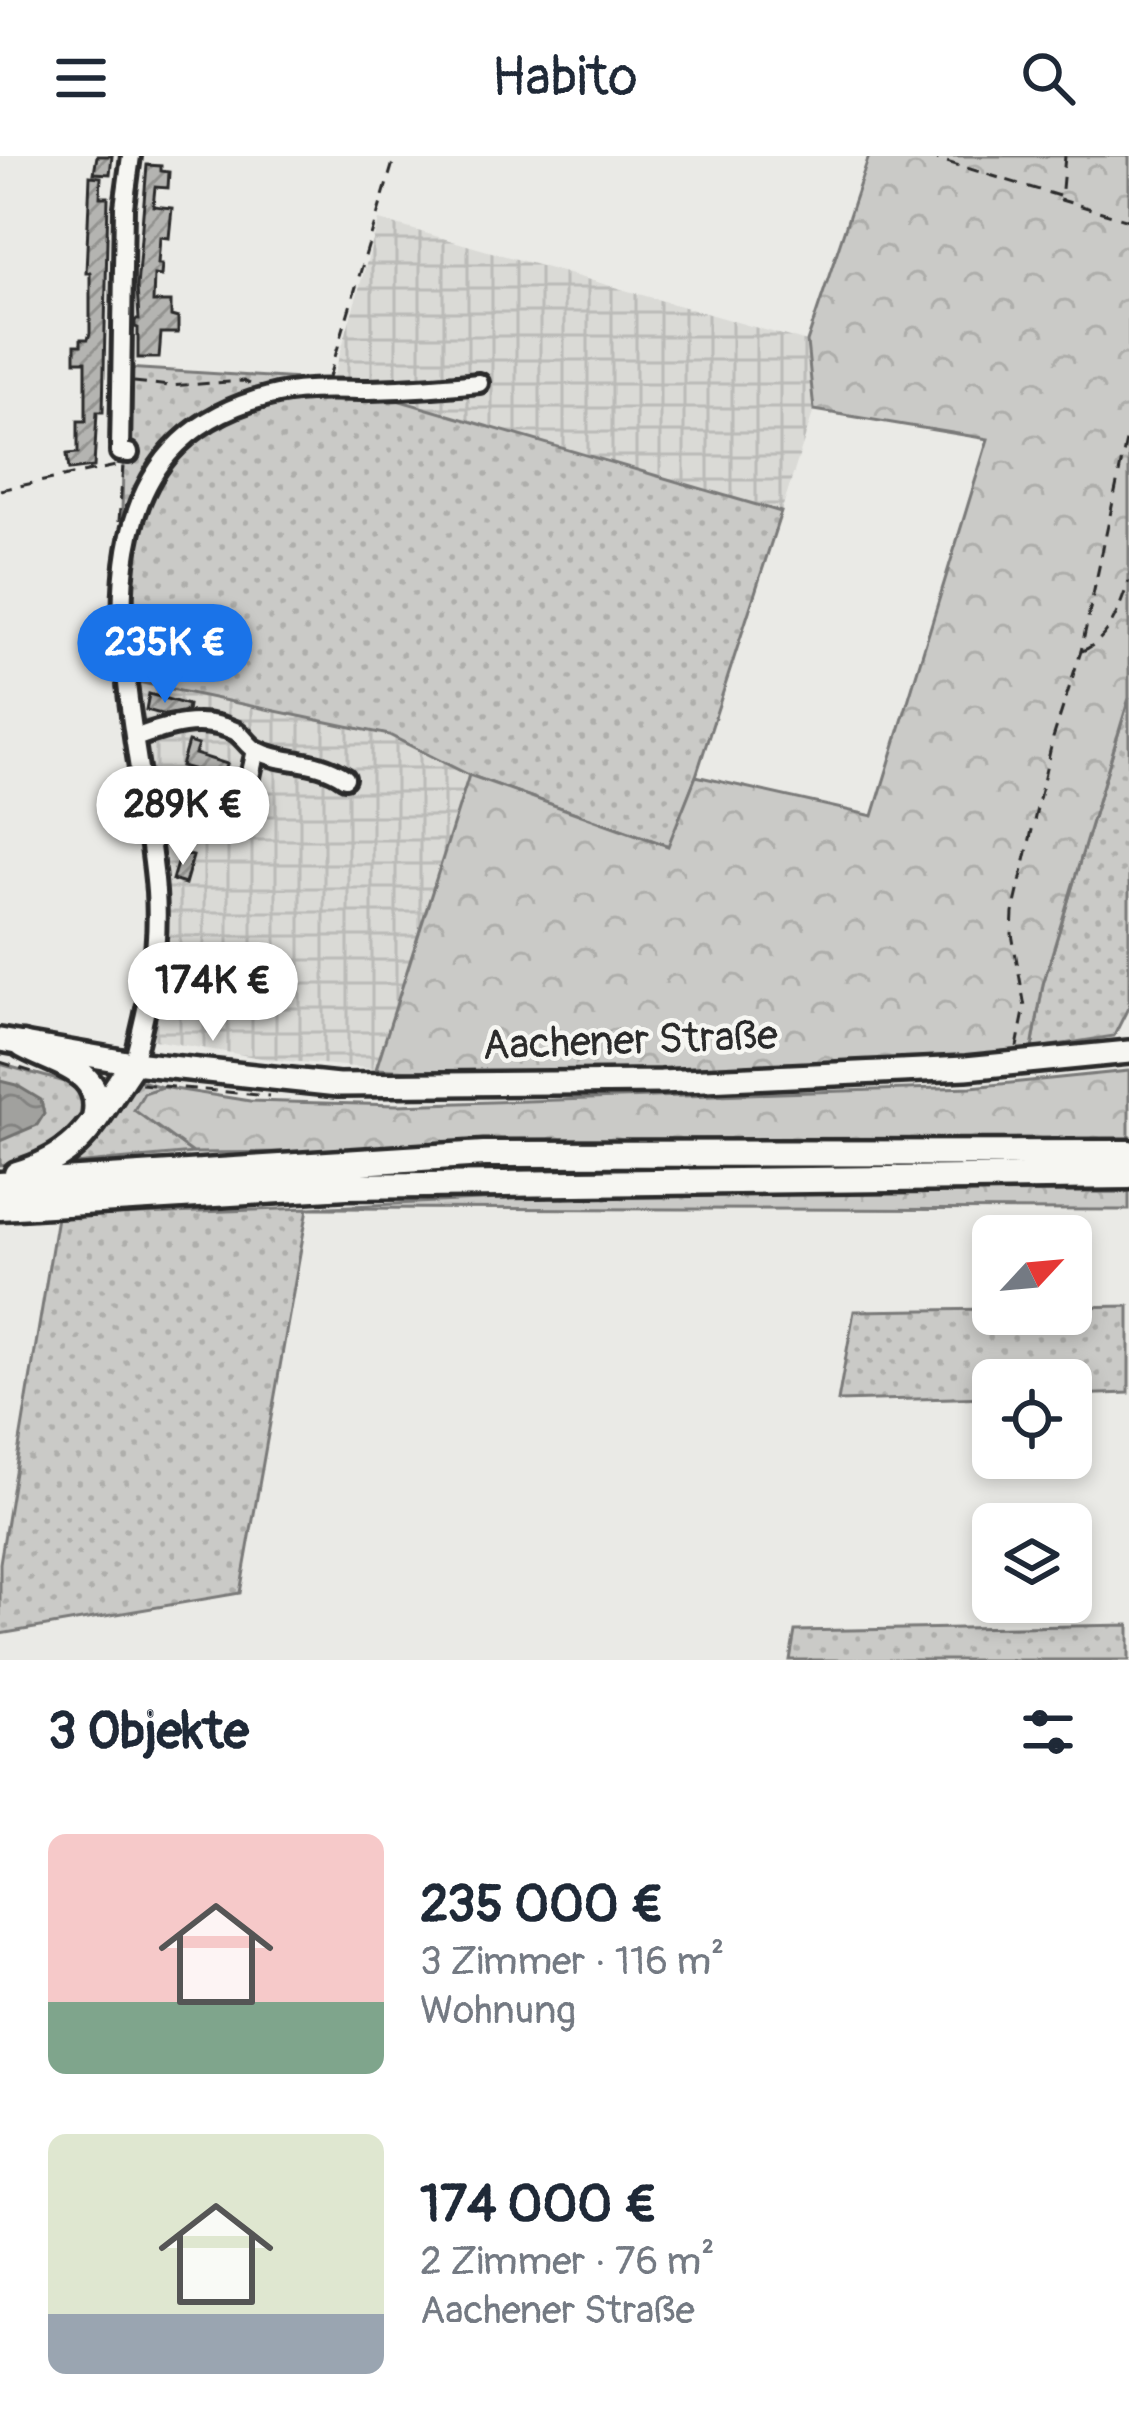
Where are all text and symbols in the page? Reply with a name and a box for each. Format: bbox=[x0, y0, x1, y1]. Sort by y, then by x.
text: Habito bbox=[491, 44, 638, 112]
icon: menu bbox=[48, 45, 114, 111]
icon: search bbox=[1015, 45, 1081, 111]
pin: 235K € bbox=[67, 604, 263, 706]
text: 235K € bbox=[104, 618, 226, 667]
pin: 289K € bbox=[85, 766, 281, 868]
text: 289K € bbox=[123, 780, 243, 829]
pin: 174K € bbox=[115, 942, 311, 1044]
text: 174K € bbox=[155, 956, 271, 1005]
street label: Aachener Straße bbox=[481, 1010, 779, 1072]
north arrow bbox=[972, 1215, 1092, 1335]
map controls bbox=[972, 1215, 1092, 1623]
button: locate bbox=[972, 1359, 1092, 1479]
button: layers bbox=[972, 1503, 1092, 1623]
icon: filters bbox=[1015, 1699, 1081, 1765]
text: 3 Objekte bbox=[48, 1700, 249, 1764]
text: 235 000 € bbox=[420, 1873, 663, 1937]
icon: home bbox=[144, 1882, 288, 2026]
text: 3 Zimmer · 116 m² bbox=[420, 1937, 724, 1986]
text: Wohnung bbox=[420, 1986, 576, 2035]
text: 174 000 € bbox=[420, 2173, 657, 2237]
icon: home bbox=[144, 2182, 288, 2326]
text: 2 Zimmer · 76 m² bbox=[420, 2237, 715, 2286]
text: Aachener Straße bbox=[420, 2286, 695, 2335]

